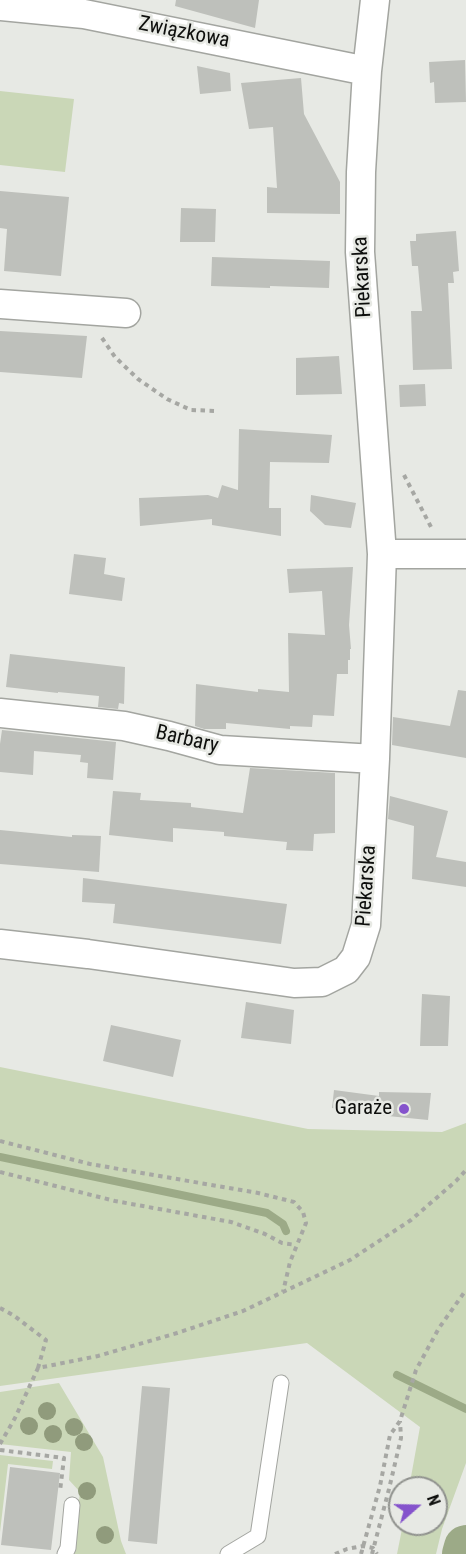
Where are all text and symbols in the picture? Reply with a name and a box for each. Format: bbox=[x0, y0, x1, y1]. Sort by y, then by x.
street label: Związkowa bbox=[136, 12, 232, 54]
street label: Piekarska bbox=[348, 236, 378, 318]
street label: Barbary bbox=[153, 721, 221, 759]
street label: Piekarska bbox=[352, 845, 382, 927]
place label: Garaże bbox=[335, 1096, 392, 1122]
marker: Garaże bbox=[397, 1102, 411, 1116]
north arrow bbox=[388, 1476, 448, 1536]
text: N bbox=[423, 1492, 444, 1508]

